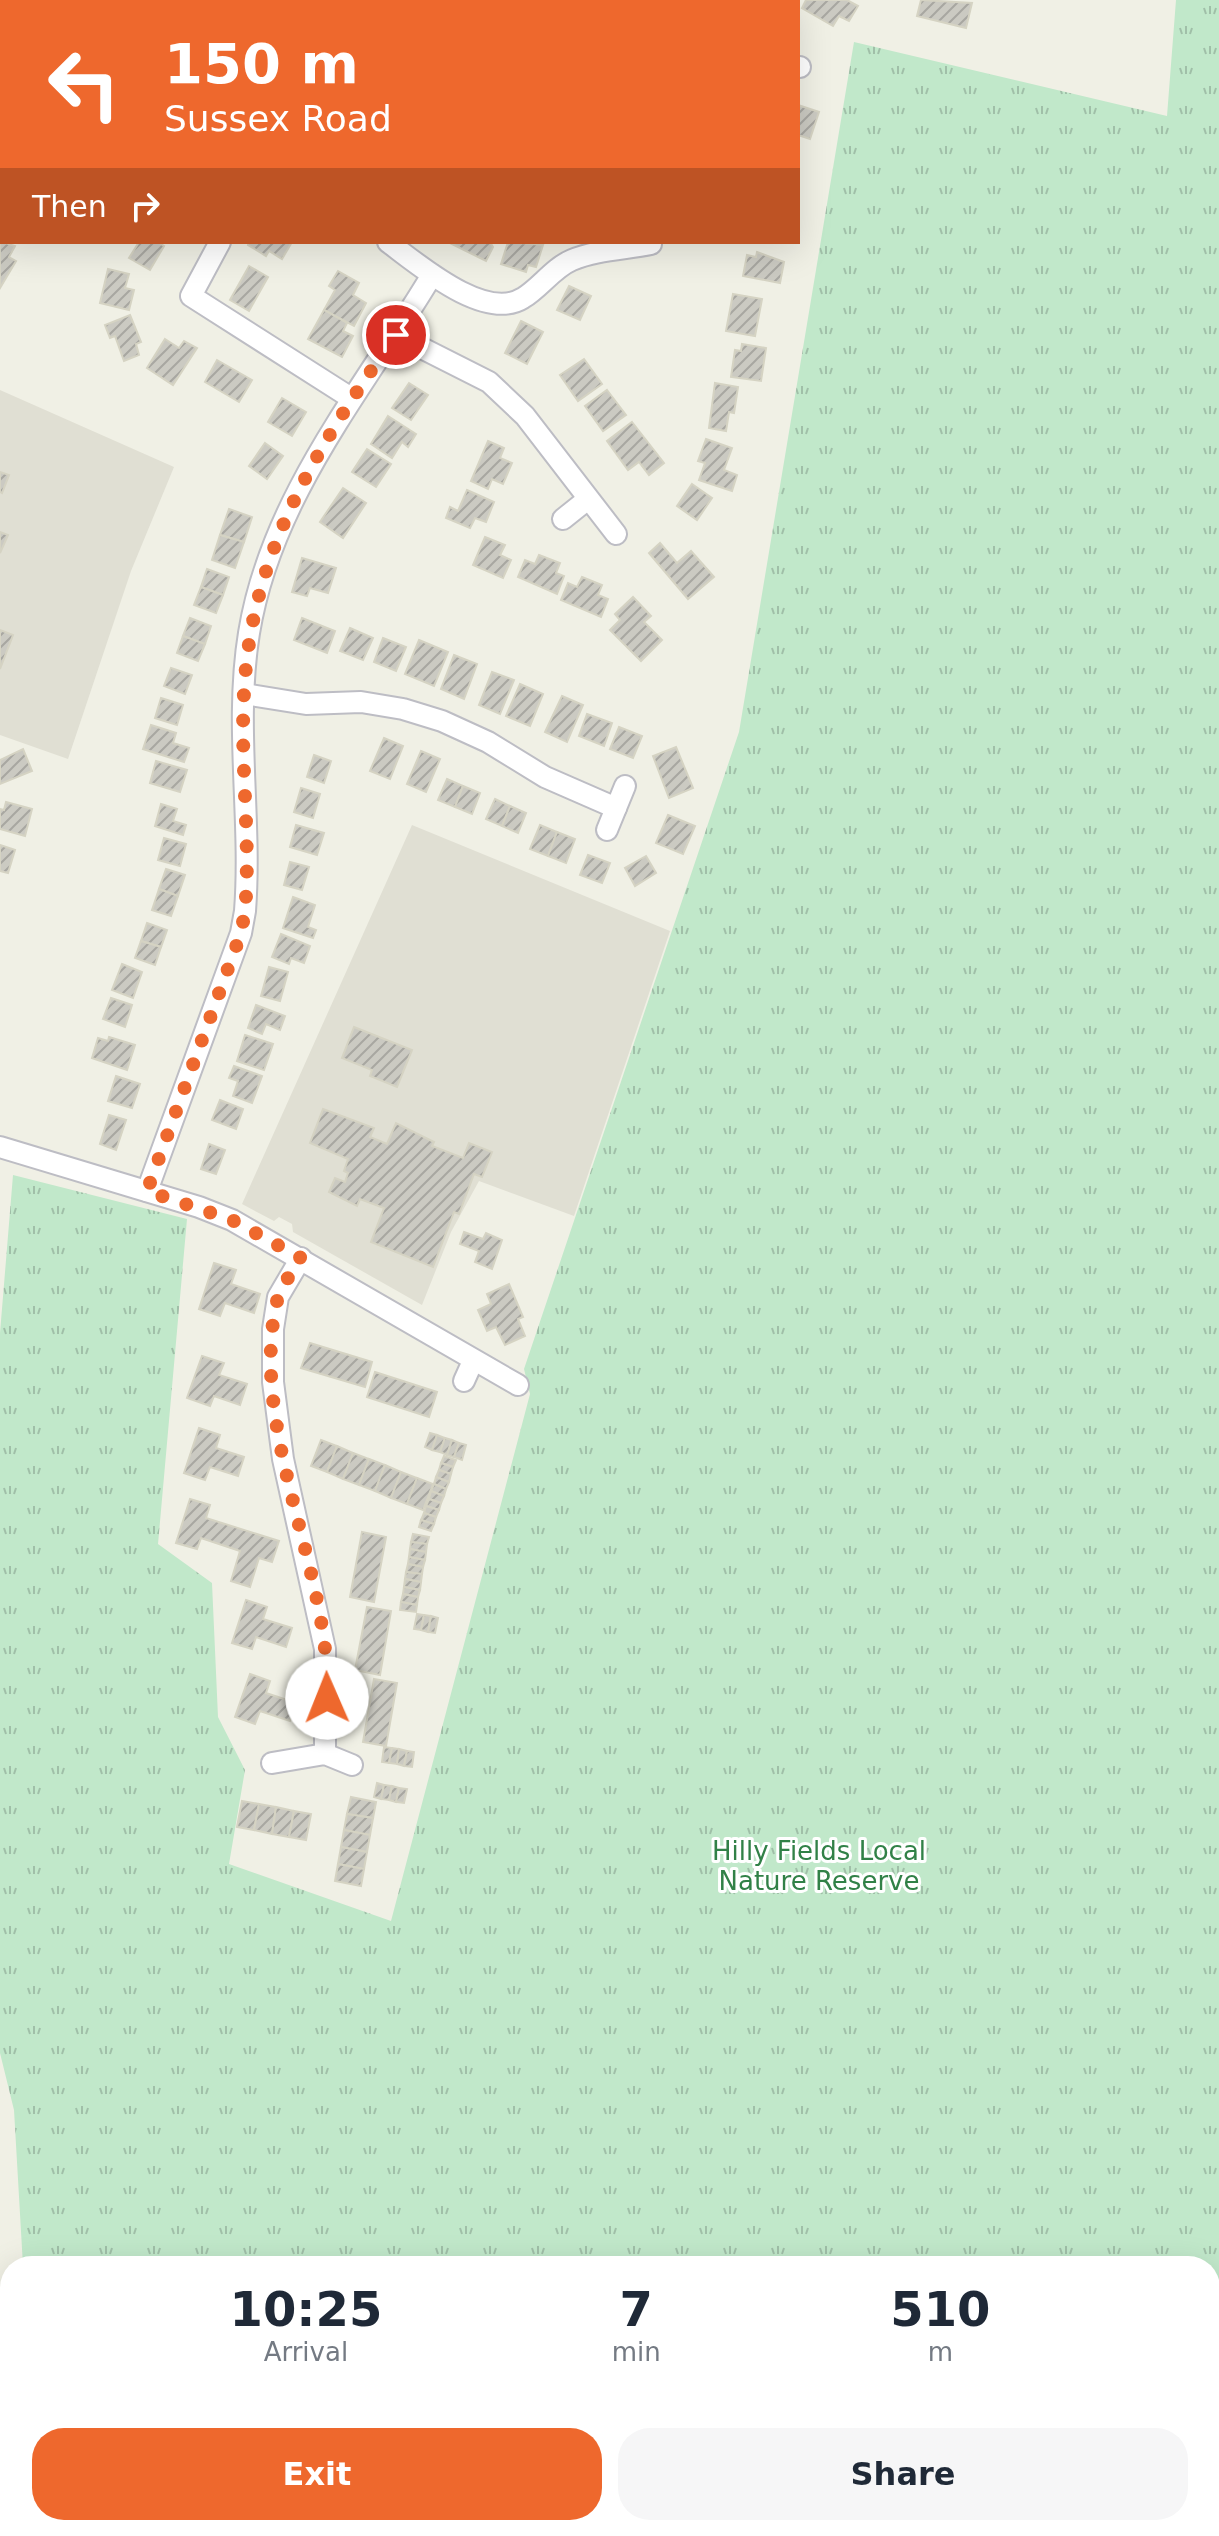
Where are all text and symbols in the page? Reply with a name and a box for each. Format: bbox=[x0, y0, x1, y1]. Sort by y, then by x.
text: 150 m bbox=[164, 31, 359, 96]
icon: left bbox=[32, 32, 136, 136]
text: Sussex Road bbox=[164, 98, 392, 139]
icon: right bbox=[123, 184, 167, 228]
text: Then bbox=[32, 189, 107, 224]
pin bbox=[362, 301, 430, 369]
icon: arrive bbox=[374, 313, 418, 357]
position arrow bbox=[285, 1656, 369, 1740]
park label: Hilly Fields Local Nature Reserve bbox=[712, 1836, 926, 1896]
text: 10:25 bbox=[229, 2281, 382, 2337]
text: 7 bbox=[620, 2281, 653, 2337]
text: 510 bbox=[890, 2281, 990, 2337]
text: Arrival bbox=[264, 2337, 348, 2367]
text: min bbox=[612, 2337, 661, 2367]
text: m bbox=[928, 2337, 953, 2367]
button: Exit bbox=[32, 2428, 602, 2520]
button: Share bbox=[618, 2428, 1188, 2520]

